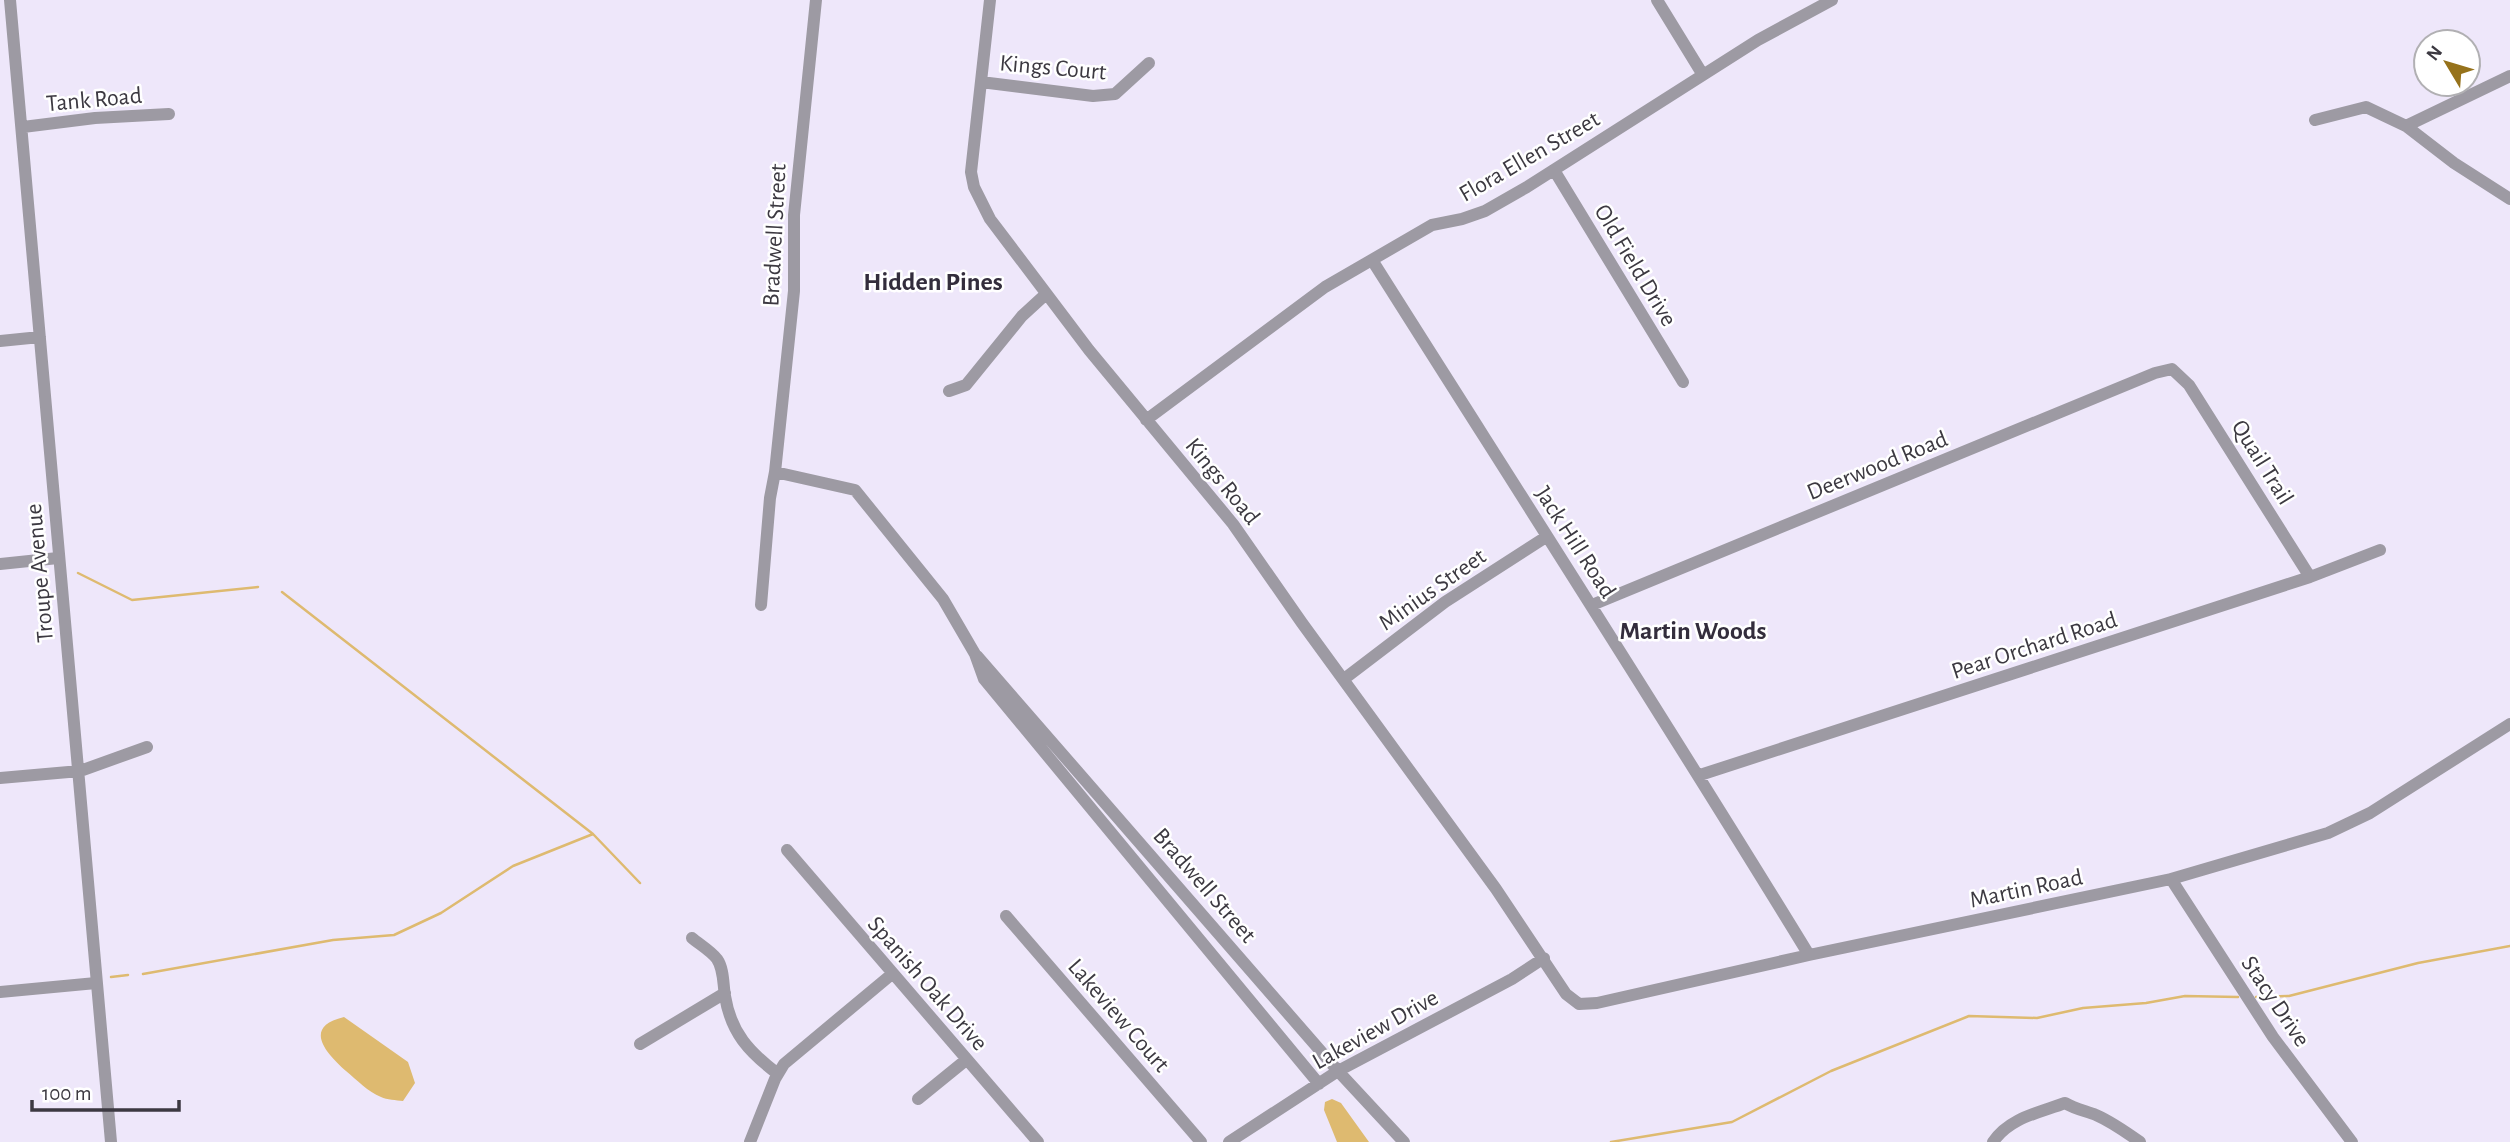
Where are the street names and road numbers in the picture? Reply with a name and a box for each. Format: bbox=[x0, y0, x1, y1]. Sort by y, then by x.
street label: Kings Court bbox=[999, 51, 1108, 85]
street label: Tank Road bbox=[45, 84, 143, 116]
street label: Flora Ellen Street bbox=[1455, 107, 1604, 207]
street label: Bradwell Street bbox=[759, 163, 791, 307]
street label: Old Field Drive bbox=[1590, 201, 1681, 330]
street label: Quail Trail bbox=[2227, 416, 2297, 509]
street label: Deerwood Road bbox=[1804, 427, 1951, 505]
street label: Kings Road bbox=[1180, 434, 1264, 529]
street label: Jack Hill Road bbox=[1530, 482, 1620, 603]
street label: Troupe Avenue bbox=[22, 503, 58, 643]
street label: Minius Street bbox=[1375, 544, 1491, 635]
street label: Pear Orchard Road bbox=[1949, 608, 2120, 684]
street label: Bradwell Street bbox=[1148, 824, 1260, 948]
street label: Martin Road bbox=[1968, 865, 2085, 913]
street label: Spanish Oak Drive bbox=[863, 912, 992, 1055]
street label: Stacy Drive bbox=[2236, 952, 2314, 1051]
street label: Lakeview Court bbox=[1063, 955, 1174, 1077]
street label: Lakeview Drive bbox=[1309, 985, 1442, 1074]

